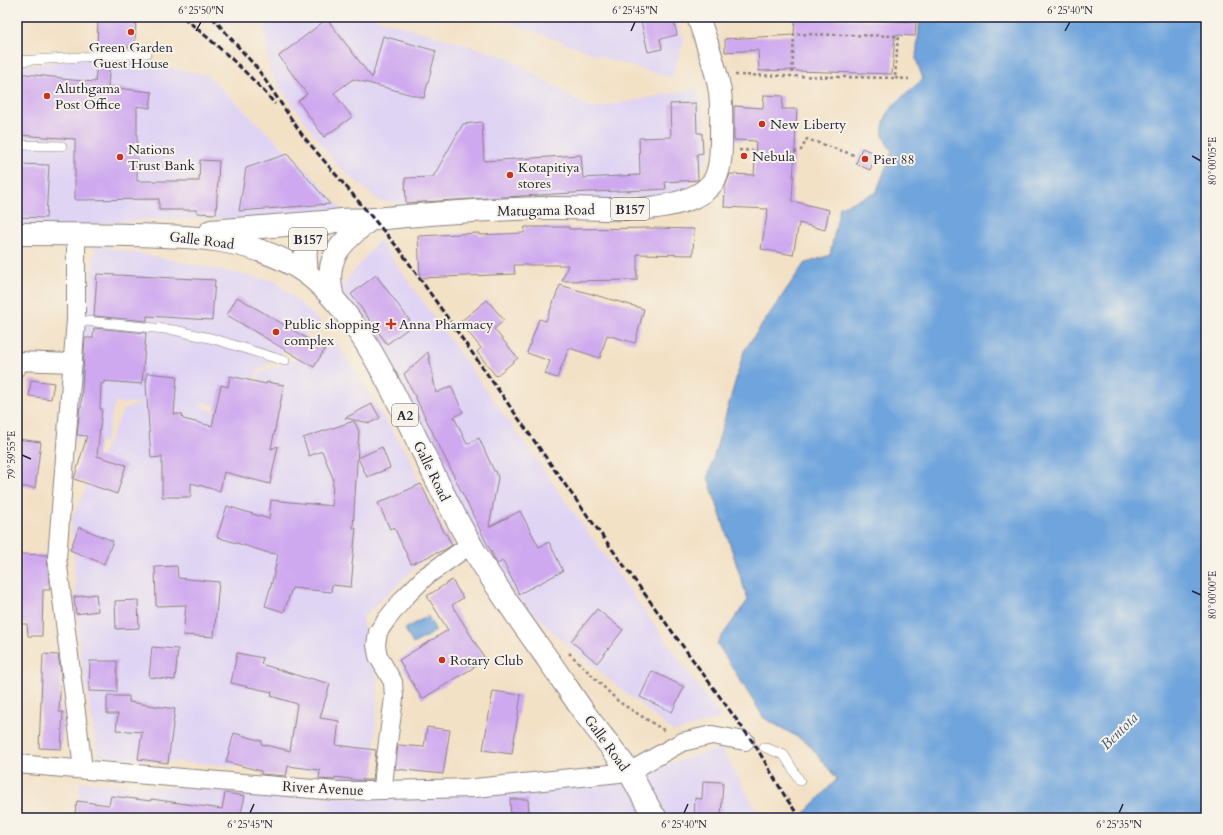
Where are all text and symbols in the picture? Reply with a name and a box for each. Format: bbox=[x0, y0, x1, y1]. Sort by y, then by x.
text: 6°25'50"N bbox=[178, 4, 224, 18]
text: 6°25'45"N bbox=[612, 4, 658, 18]
text: 6°25'40"N bbox=[1047, 4, 1093, 18]
marker: Green Garden Guest House bbox=[126, 27, 136, 37]
place label: Green Garden Guest House bbox=[89, 38, 173, 73]
place label: Aluthgama Post Office bbox=[55, 79, 121, 114]
marker: Aluthgama Post Office bbox=[42, 91, 52, 101]
place label: New Liberty bbox=[770, 115, 847, 134]
marker: New Liberty bbox=[757, 119, 767, 129]
text: 80°00'05"E bbox=[1206, 137, 1220, 185]
place label: Nations Trust Bank bbox=[128, 140, 195, 175]
place label: Nebula bbox=[752, 147, 795, 166]
place label: Pier 88 bbox=[873, 150, 915, 169]
marker: Nebula bbox=[739, 151, 749, 161]
marker: Nations Trust Bank bbox=[115, 152, 125, 162]
marker: Pier 88 bbox=[860, 154, 870, 164]
place label: Kotapitiya stores bbox=[518, 158, 580, 193]
marker: Kotapitiya stores bbox=[505, 170, 515, 180]
road number: B157 bbox=[611, 198, 649, 220]
street label: Matugama Road bbox=[497, 200, 596, 221]
street label: Galle Road bbox=[168, 227, 236, 254]
road number: B157 bbox=[289, 228, 327, 250]
place label: Public shopping complex bbox=[284, 315, 380, 350]
place label: Anna Pharmacy bbox=[399, 315, 494, 334]
marker: Anna Pharmacy bbox=[386, 319, 396, 329]
marker: Public shopping complex bbox=[271, 327, 281, 337]
road number: A2 bbox=[392, 404, 418, 426]
text: 79°59'55"E bbox=[5, 431, 19, 479]
street label: Galle Road bbox=[409, 438, 455, 505]
text: 80°00'00"E bbox=[1206, 571, 1220, 619]
place label: Rotary Club bbox=[450, 651, 523, 670]
marker: Rotary Club bbox=[437, 655, 447, 665]
water label: Bentota bbox=[1096, 708, 1142, 754]
street label: Galle Road bbox=[580, 711, 634, 776]
street label: River Avenue bbox=[282, 777, 364, 800]
text: 6°25'45"N bbox=[227, 818, 273, 832]
text: 6°25'40"N bbox=[661, 818, 707, 832]
text: 6°25'35"N bbox=[1096, 818, 1142, 832]

